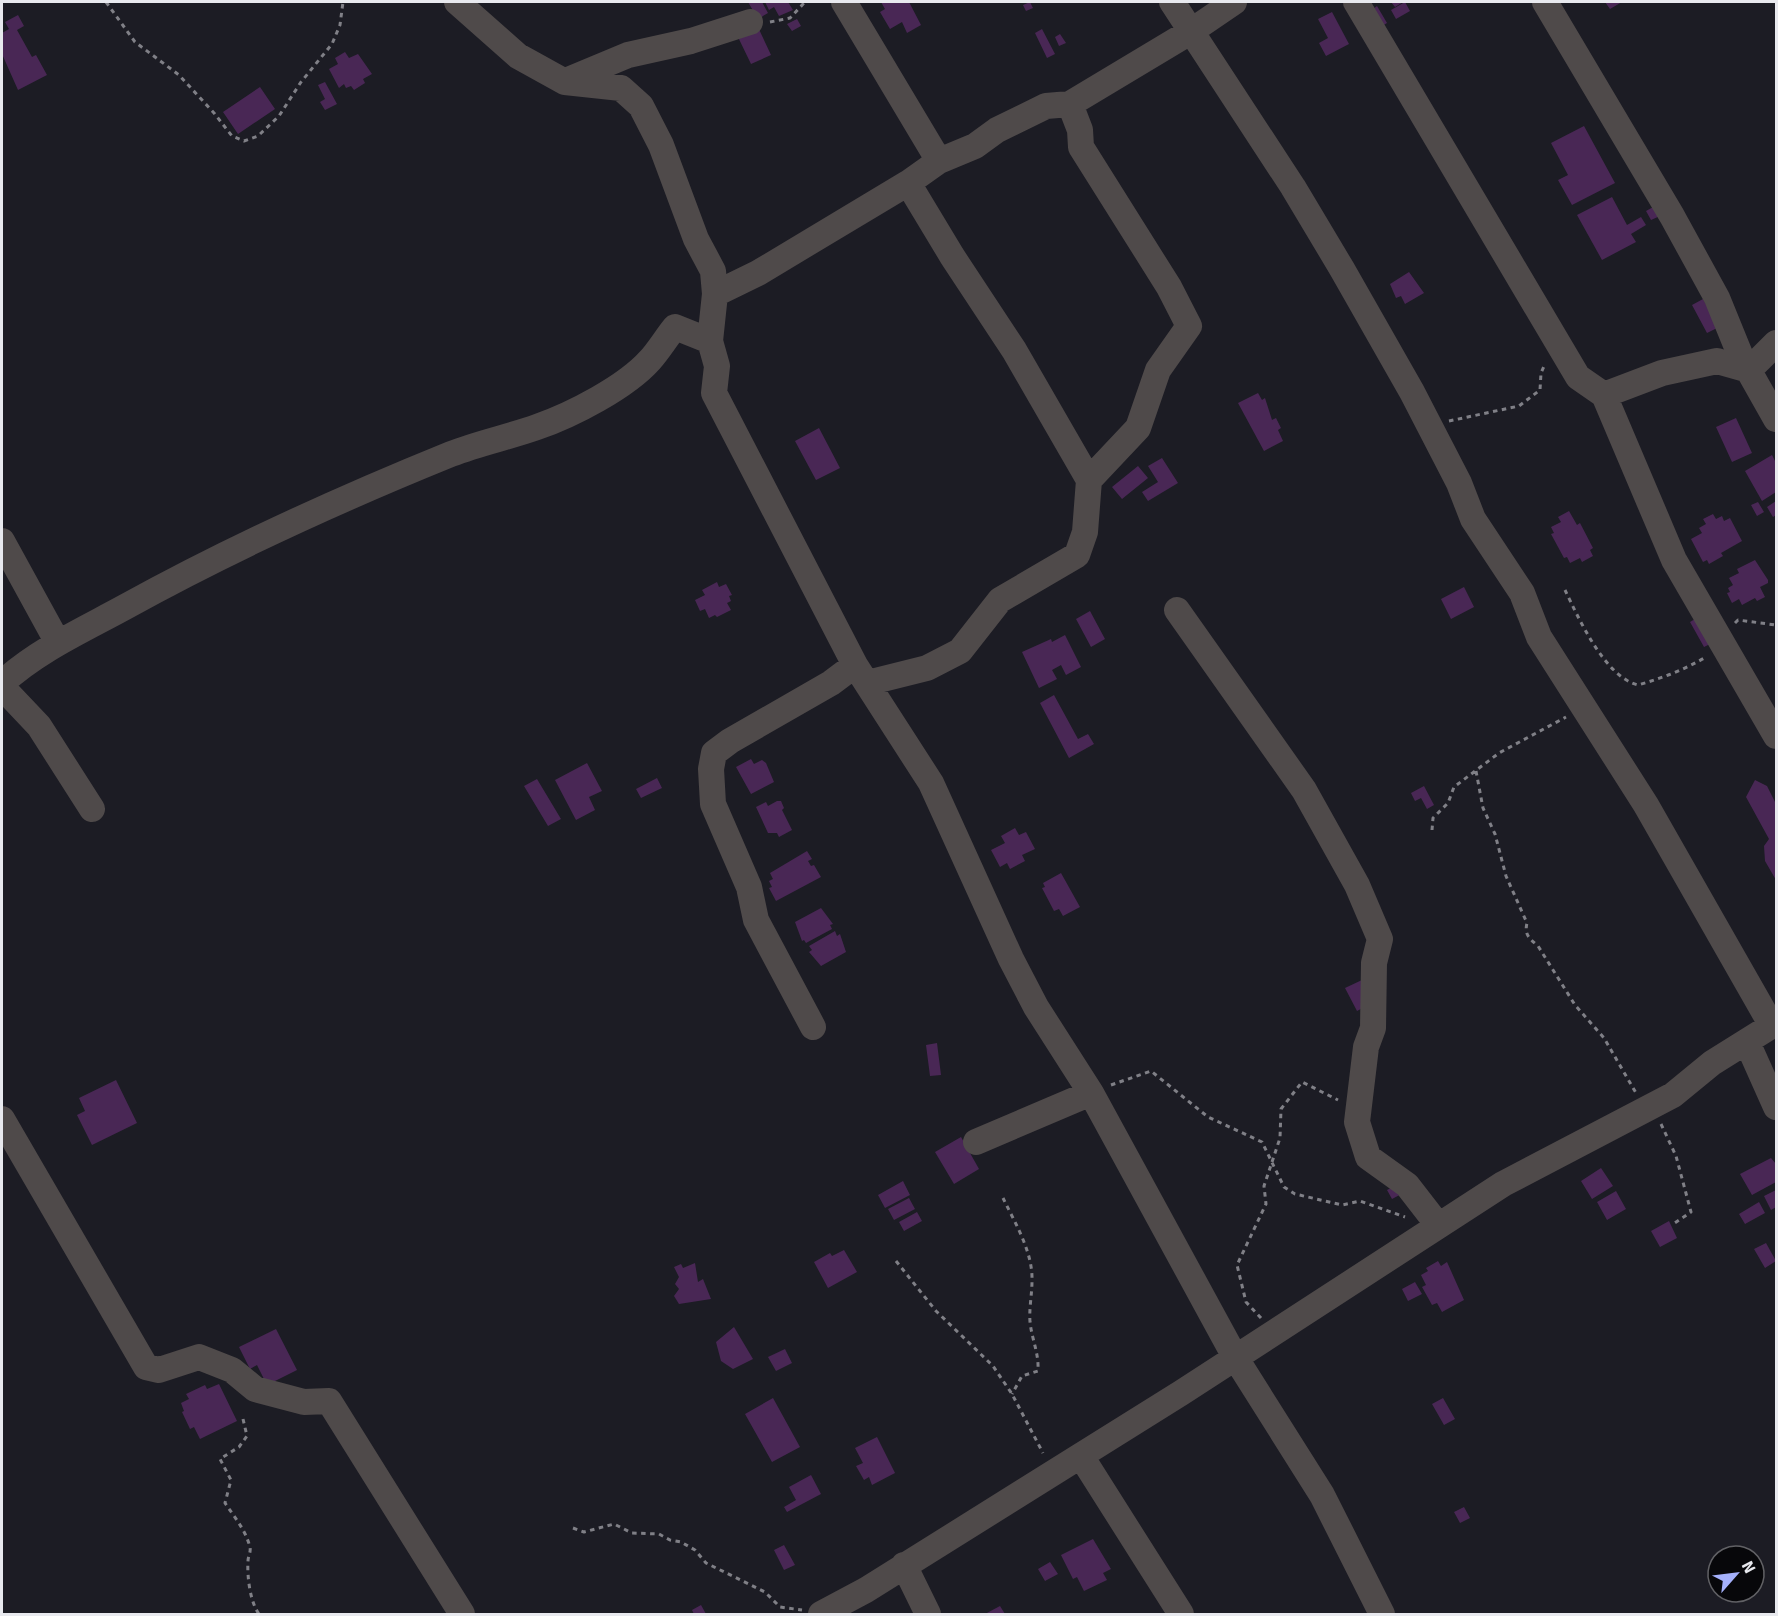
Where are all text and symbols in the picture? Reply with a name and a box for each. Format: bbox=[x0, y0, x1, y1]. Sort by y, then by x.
north arrow bbox=[1706, 1544, 1766, 1604]
text: N bbox=[1737, 1558, 1760, 1577]

